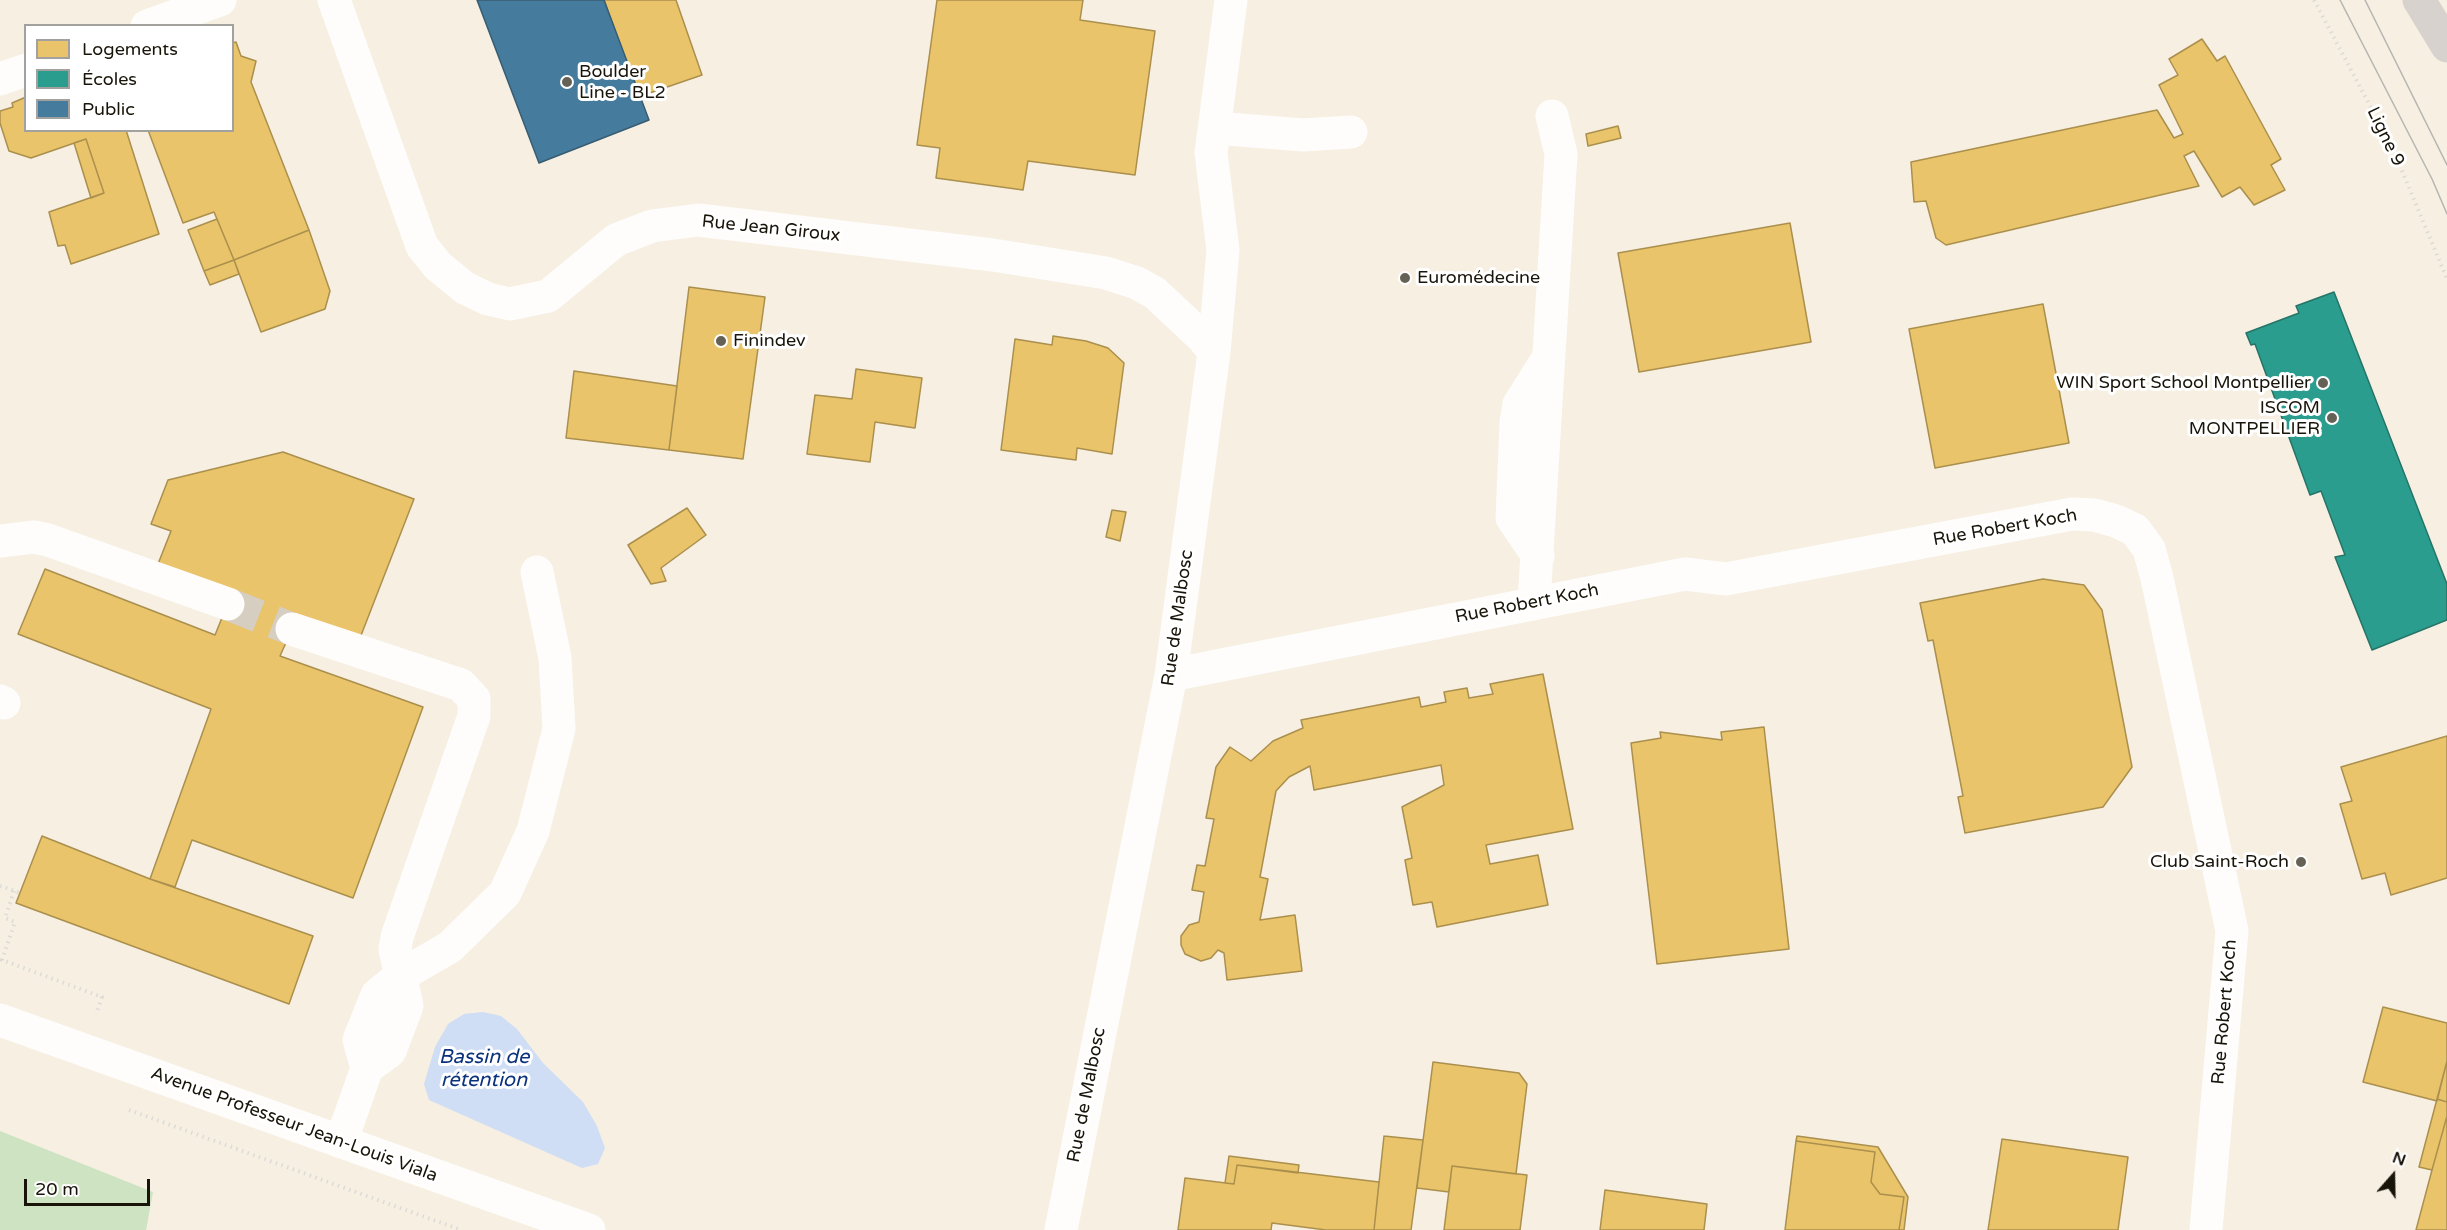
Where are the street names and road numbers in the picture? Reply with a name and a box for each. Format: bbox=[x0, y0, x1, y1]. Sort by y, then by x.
street label: Ligne 9 bbox=[2361, 104, 2409, 170]
street label: Rue Jean Giroux bbox=[701, 211, 841, 247]
street label: Rue Robert Koch bbox=[1931, 505, 2079, 551]
street label: Rue de Malbosc bbox=[1158, 548, 1198, 688]
street label: Rue Robert Koch bbox=[1453, 579, 1601, 629]
street label: Rue Robert Koch bbox=[2208, 938, 2242, 1086]
street label: Rue de Malbosc bbox=[1063, 1026, 1111, 1164]
street label: Avenue Professeur Jean-Louis Viala bbox=[148, 1063, 440, 1187]

